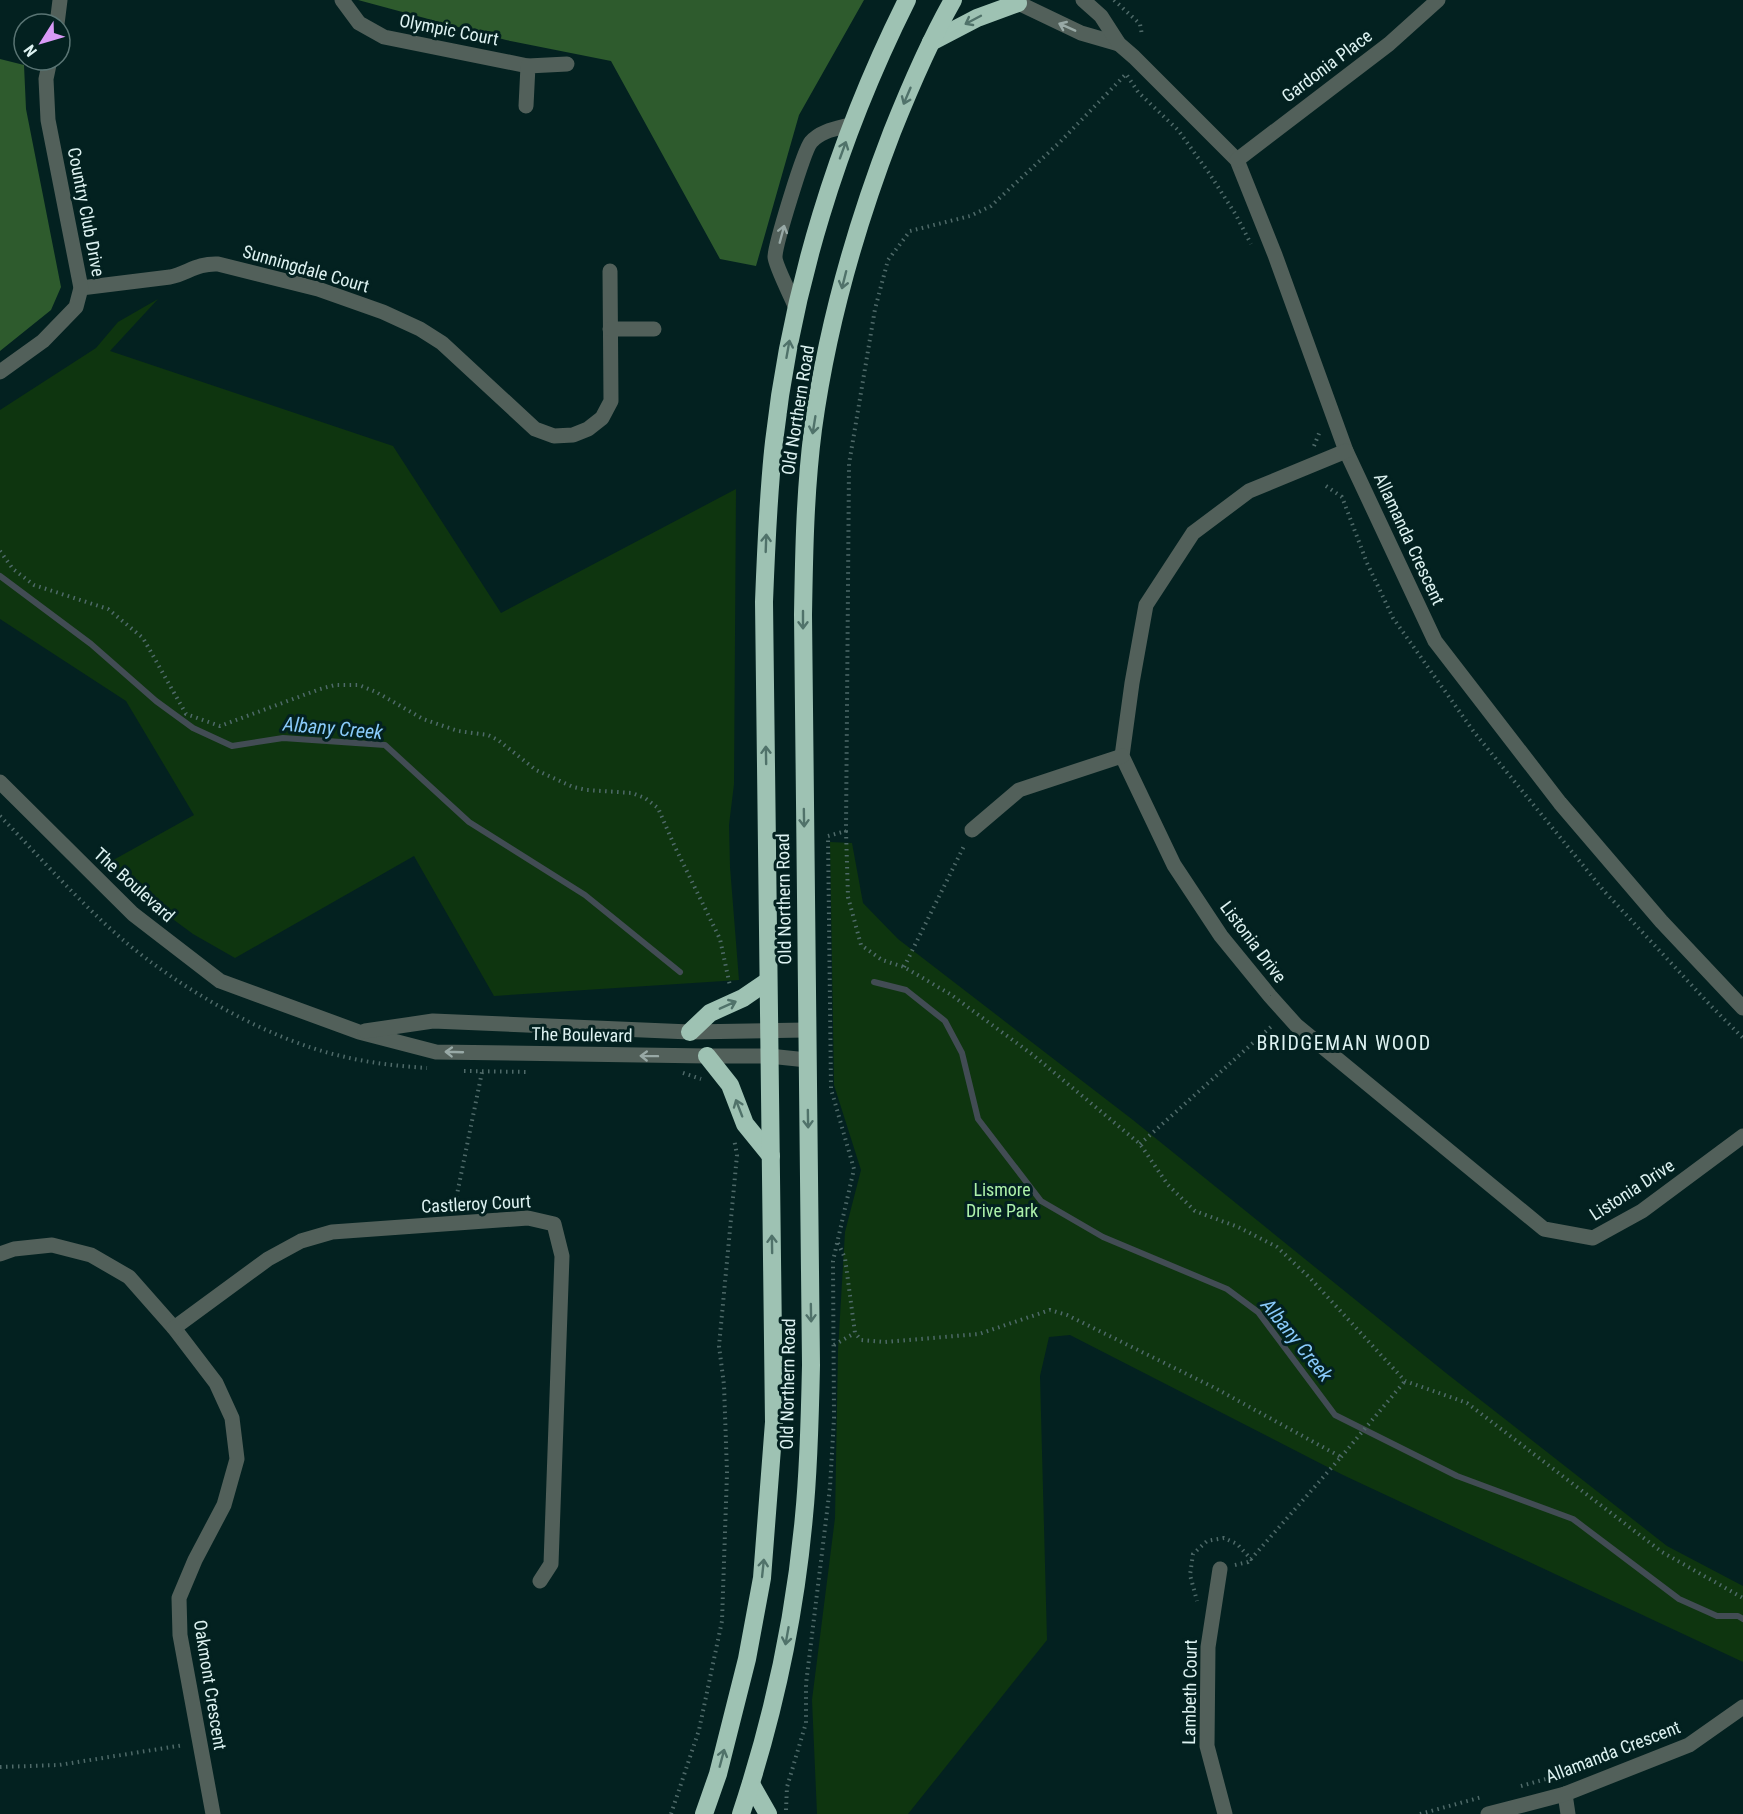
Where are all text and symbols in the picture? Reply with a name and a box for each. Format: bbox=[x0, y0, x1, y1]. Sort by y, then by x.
street label: Olympic Court bbox=[398, 10, 501, 49]
north arrow bbox=[12, 12, 72, 72]
one-way arrow bbox=[965, 15, 983, 27]
one-way arrow bbox=[1058, 20, 1076, 31]
street label: Gardonia Place bbox=[1277, 25, 1376, 106]
text: N bbox=[20, 41, 41, 60]
one-way arrow bbox=[901, 86, 912, 105]
one-way arrow bbox=[839, 141, 850, 159]
street label: Country Club Drive bbox=[64, 145, 109, 278]
one-way arrow bbox=[776, 225, 788, 244]
street label: Sunningdale Court bbox=[240, 240, 372, 297]
one-way arrow bbox=[838, 270, 849, 289]
one-way arrow bbox=[783, 340, 794, 360]
street label: Old Northern Road bbox=[777, 344, 818, 476]
one-way arrow bbox=[809, 415, 820, 435]
street label: Allamanda Crescent bbox=[1370, 470, 1449, 608]
one-way arrow bbox=[761, 534, 772, 554]
one-way arrow bbox=[797, 609, 809, 629]
water label: Albany Creek bbox=[281, 712, 385, 744]
one-way arrow bbox=[760, 745, 772, 765]
one-way arrow bbox=[798, 808, 810, 828]
street label: Old Northern Road bbox=[772, 833, 795, 965]
street label: The Boulevard bbox=[90, 843, 179, 926]
street label: Listonia Drive bbox=[1216, 897, 1291, 987]
one-way arrow bbox=[718, 999, 736, 1010]
street label: The Boulevard bbox=[531, 1023, 633, 1046]
district label: BRIDGEMAN WOOD bbox=[1256, 1031, 1432, 1055]
one-way arrow bbox=[444, 1046, 464, 1058]
one-way arrow bbox=[639, 1050, 659, 1061]
one-way arrow bbox=[732, 1099, 743, 1118]
one-way arrow bbox=[802, 1108, 814, 1128]
street label: Listonia Drive bbox=[1585, 1154, 1678, 1225]
park label: Lismore Drive Park bbox=[966, 1179, 1038, 1221]
street label: Castleroy Court bbox=[421, 1190, 531, 1217]
one-way arrow bbox=[766, 1235, 778, 1255]
water label: Albany Creek bbox=[1256, 1293, 1339, 1387]
one-way arrow bbox=[805, 1303, 816, 1323]
street label: Old Northern Road bbox=[776, 1318, 799, 1450]
one-way arrow bbox=[758, 1558, 769, 1578]
street label: Oakmont Crescent bbox=[190, 1618, 231, 1751]
one-way arrow bbox=[781, 1625, 792, 1645]
street label: Lambeth Court bbox=[1178, 1639, 1201, 1745]
street label: Allamanda Crescent bbox=[1542, 1716, 1683, 1787]
one-way arrow bbox=[717, 1749, 729, 1768]

